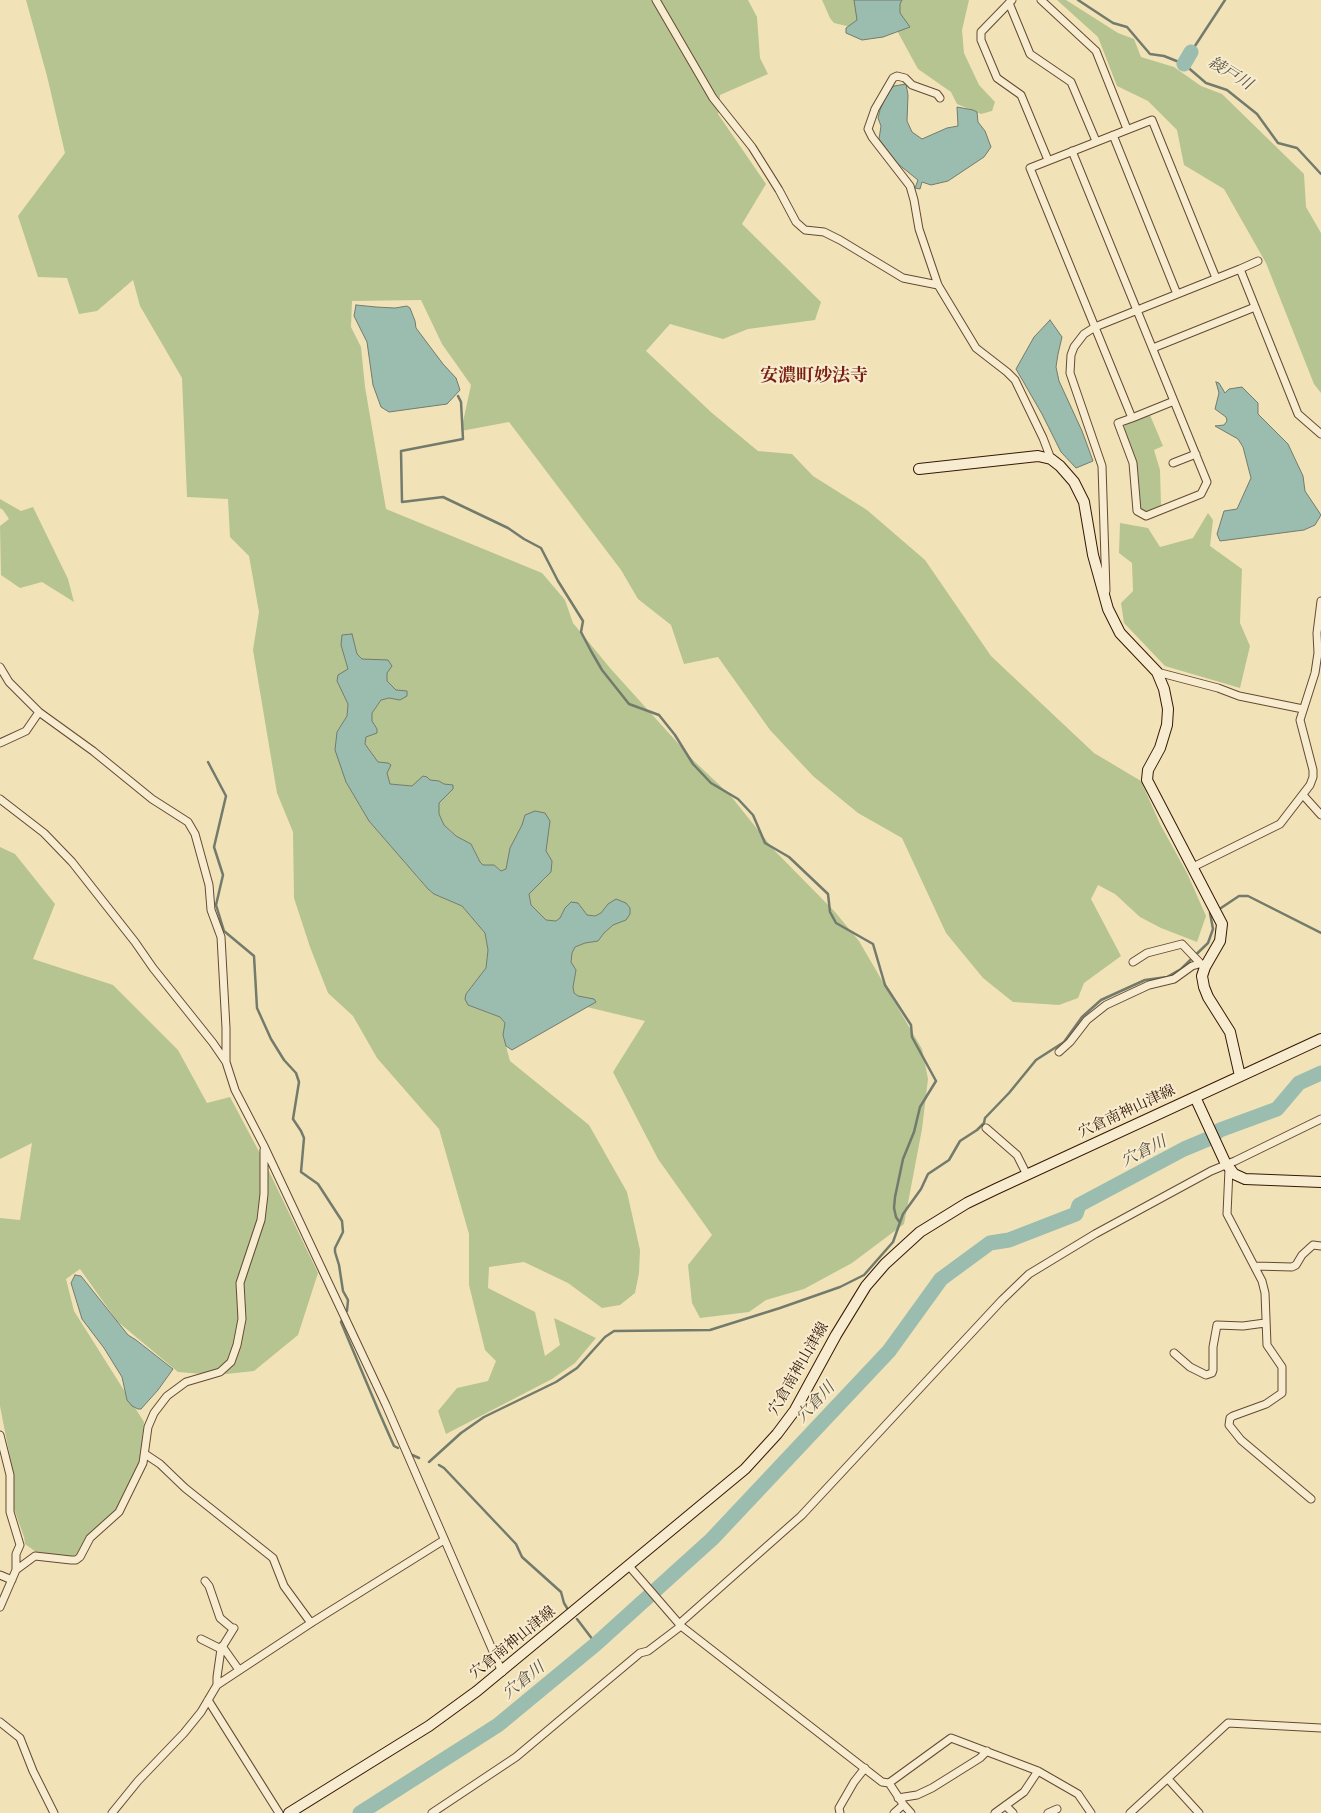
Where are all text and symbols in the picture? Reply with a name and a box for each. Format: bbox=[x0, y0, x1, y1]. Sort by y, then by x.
water label: 綾戸川 bbox=[1205, 53, 1255, 95]
district label: 安濃町妙法寺 bbox=[760, 366, 868, 388]
street label: 穴倉南神山津線 bbox=[1076, 1082, 1178, 1142]
water label: 穴倉川 bbox=[1118, 1133, 1170, 1171]
street label: 穴倉南神山津線 bbox=[765, 1319, 833, 1419]
water label: 穴倉川 bbox=[793, 1379, 839, 1427]
street label: 穴倉南神山津線 bbox=[467, 1603, 559, 1683]
water label: 穴倉川 bbox=[499, 1658, 549, 1704]

